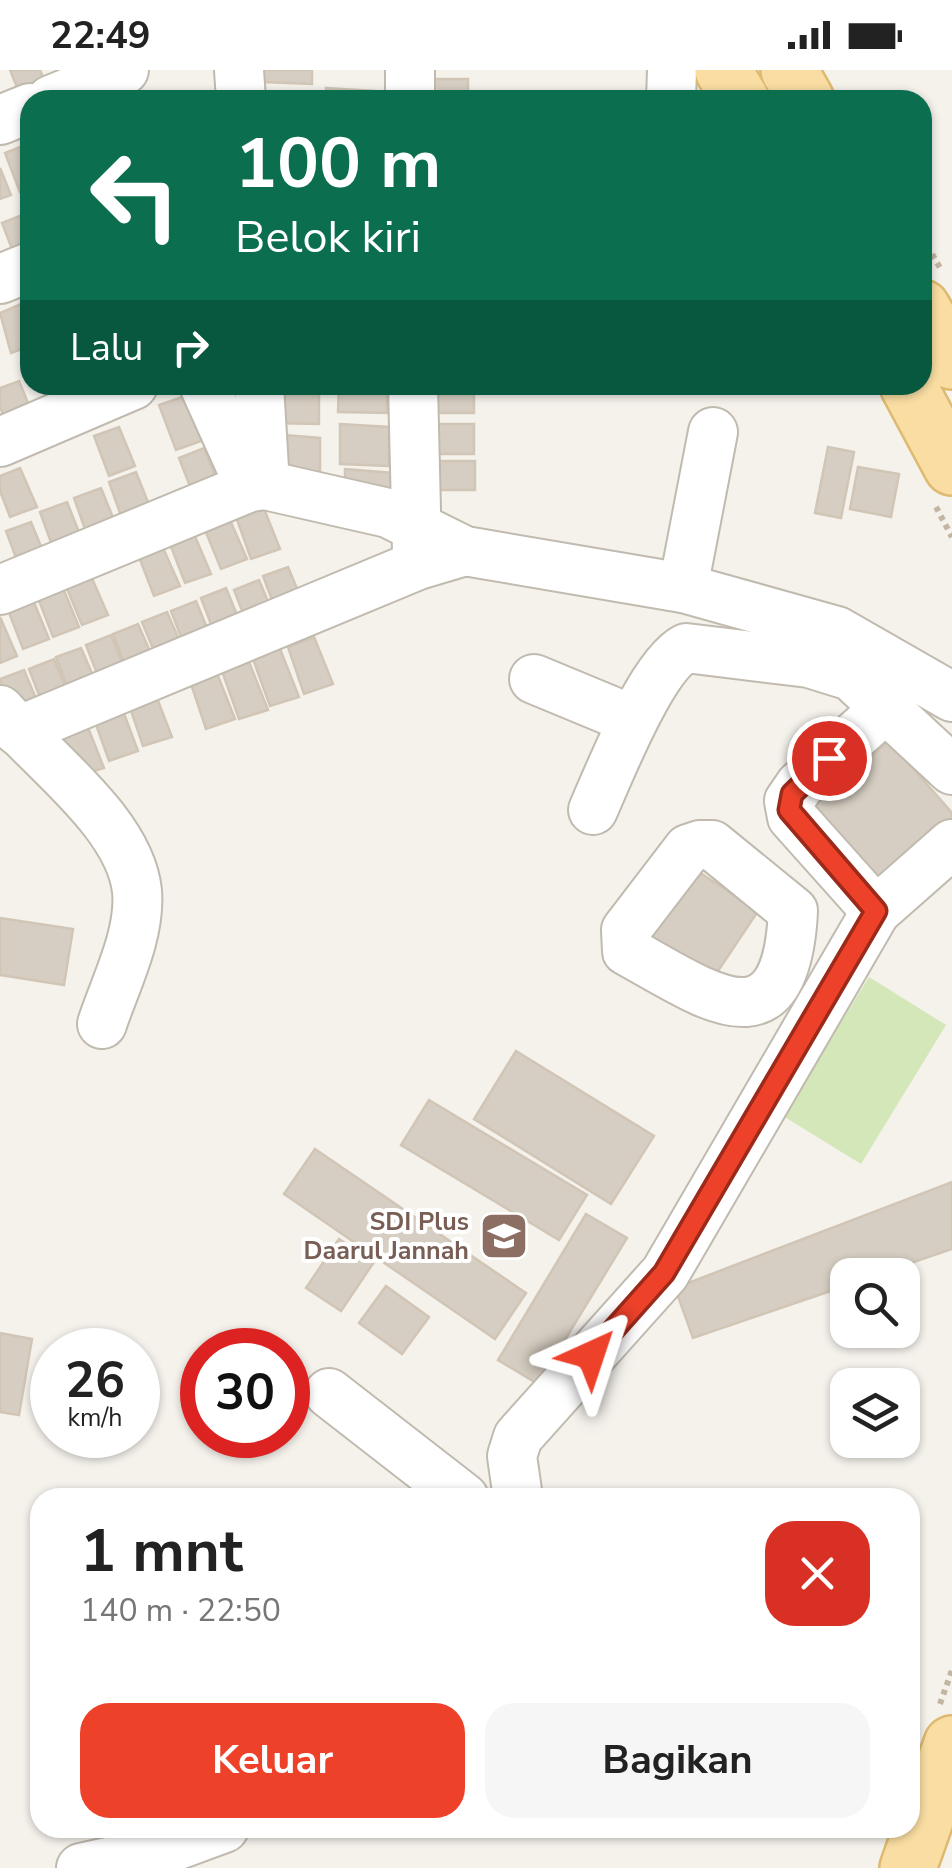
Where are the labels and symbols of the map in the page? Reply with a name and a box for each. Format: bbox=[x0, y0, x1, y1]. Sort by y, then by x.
pin bbox=[787, 716, 872, 801]
place label: SDI Plus Daarul Jannah bbox=[303, 1205, 469, 1268]
school or university icon: SDI Plus Daarul Jannah bbox=[478, 1210, 530, 1262]
position arrow bbox=[539, 1303, 643, 1407]
speed limit sign: 30 bbox=[180, 1328, 310, 1458]

